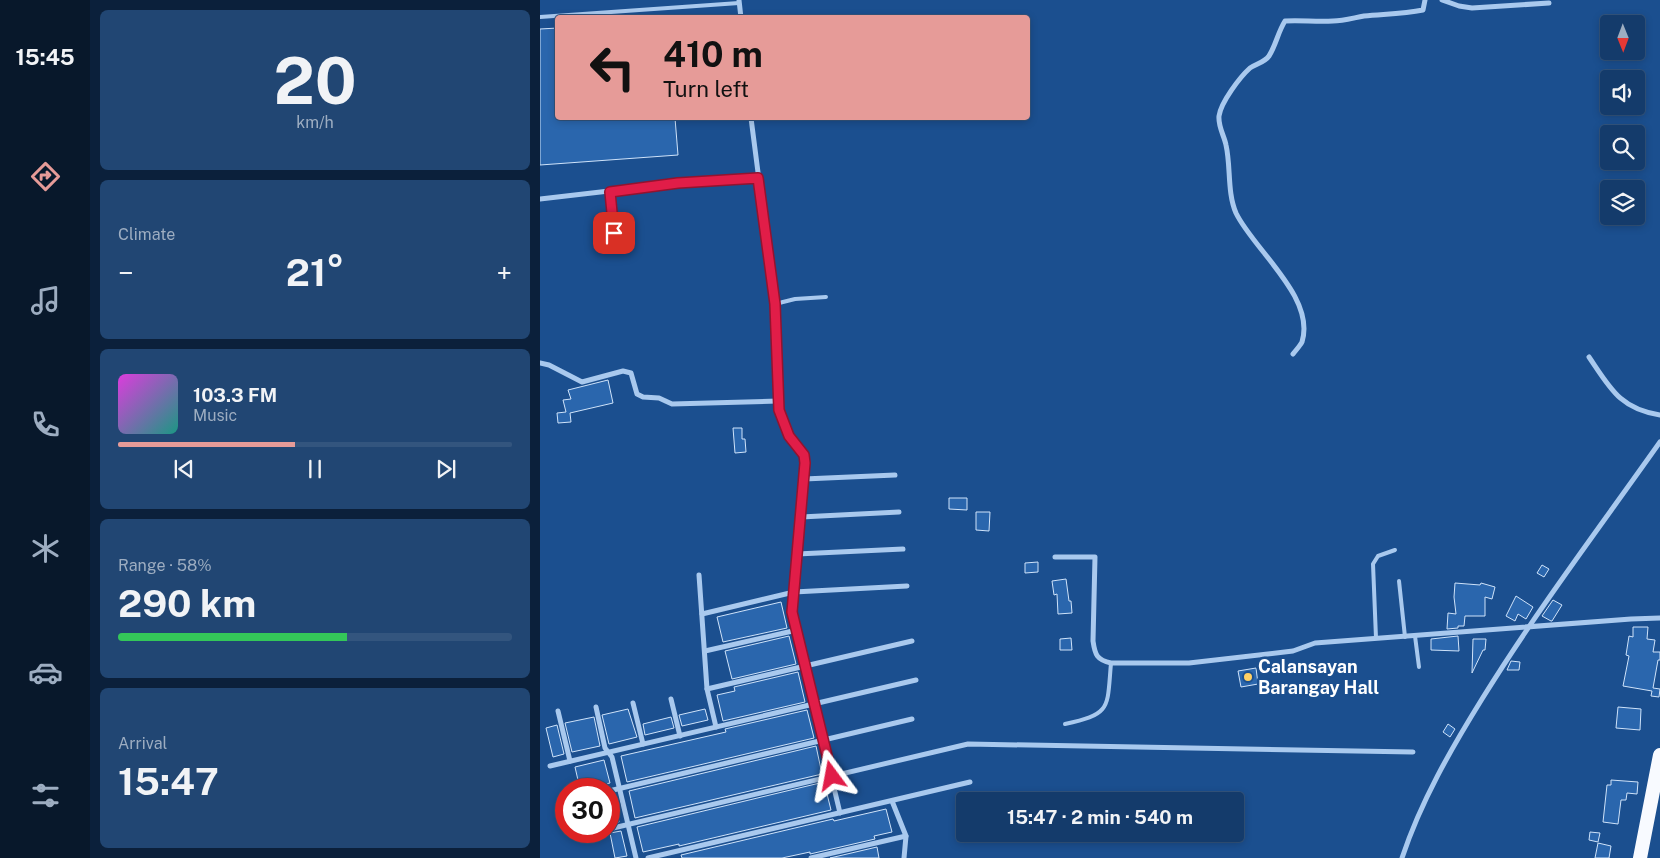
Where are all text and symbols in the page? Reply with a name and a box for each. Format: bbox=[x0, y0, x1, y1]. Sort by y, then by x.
north arrow bbox=[1600, 15, 1645, 60]
map controls bbox=[1600, 15, 1645, 225]
text: 410 m bbox=[663, 34, 763, 75]
icon: left bbox=[580, 35, 645, 100]
text: 20 bbox=[273, 42, 357, 119]
text: 15:45 bbox=[15, 44, 75, 70]
button: sound bbox=[1600, 70, 1645, 115]
text: Turn left bbox=[663, 76, 749, 102]
text: km/h bbox=[296, 113, 334, 132]
button: search bbox=[1600, 125, 1645, 170]
icon: directions bbox=[28, 159, 63, 194]
button: layers bbox=[1600, 180, 1645, 225]
pin bbox=[593, 212, 635, 254]
icon: arrive bbox=[600, 219, 628, 247]
text: Climate bbox=[118, 225, 175, 244]
text: 21° bbox=[286, 250, 344, 295]
text: − bbox=[118, 256, 134, 289]
text: + bbox=[496, 256, 512, 289]
icon: music bbox=[28, 283, 63, 318]
text: 103.3 FM bbox=[193, 384, 277, 406]
text: Music bbox=[193, 406, 237, 425]
icon: phone bbox=[28, 407, 63, 442]
icon: previous bbox=[170, 455, 198, 483]
icon: pause bbox=[301, 455, 329, 483]
icon: next bbox=[432, 455, 460, 483]
icon: climate bbox=[28, 531, 63, 566]
text: Range · 58% bbox=[118, 556, 212, 575]
text: 290 km bbox=[118, 581, 256, 626]
icon: car bbox=[28, 655, 63, 690]
place label: Calansayan Barangay Hall bbox=[1258, 656, 1379, 698]
marker: Calansayan Barangay Hall bbox=[1242, 671, 1254, 683]
text: Arrival bbox=[118, 734, 167, 753]
position arrow bbox=[805, 749, 857, 801]
text: 15:47 bbox=[118, 759, 219, 804]
icon: filters bbox=[28, 778, 63, 813]
speed limit sign: 30 bbox=[555, 778, 620, 843]
text: 15:47 · 2 min · 540 m bbox=[1007, 806, 1193, 828]

